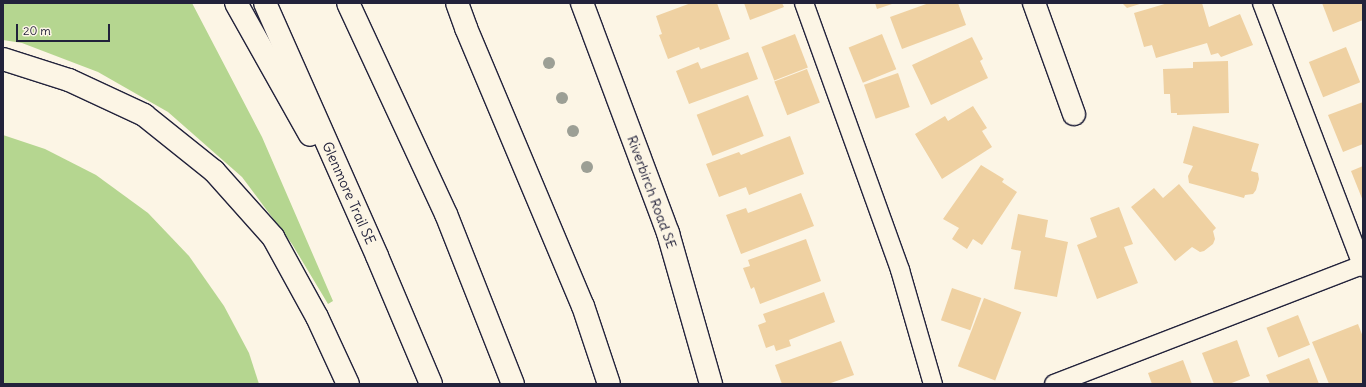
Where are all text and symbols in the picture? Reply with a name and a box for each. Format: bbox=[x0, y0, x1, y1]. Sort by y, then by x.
scale bar bbox=[18, 16, 112, 42]
text: 20 m bbox=[23, 23, 51, 38]
street label: Riverbirch Road SE bbox=[624, 133, 680, 251]
street label: Glenmore Trail SE bbox=[319, 139, 379, 247]

